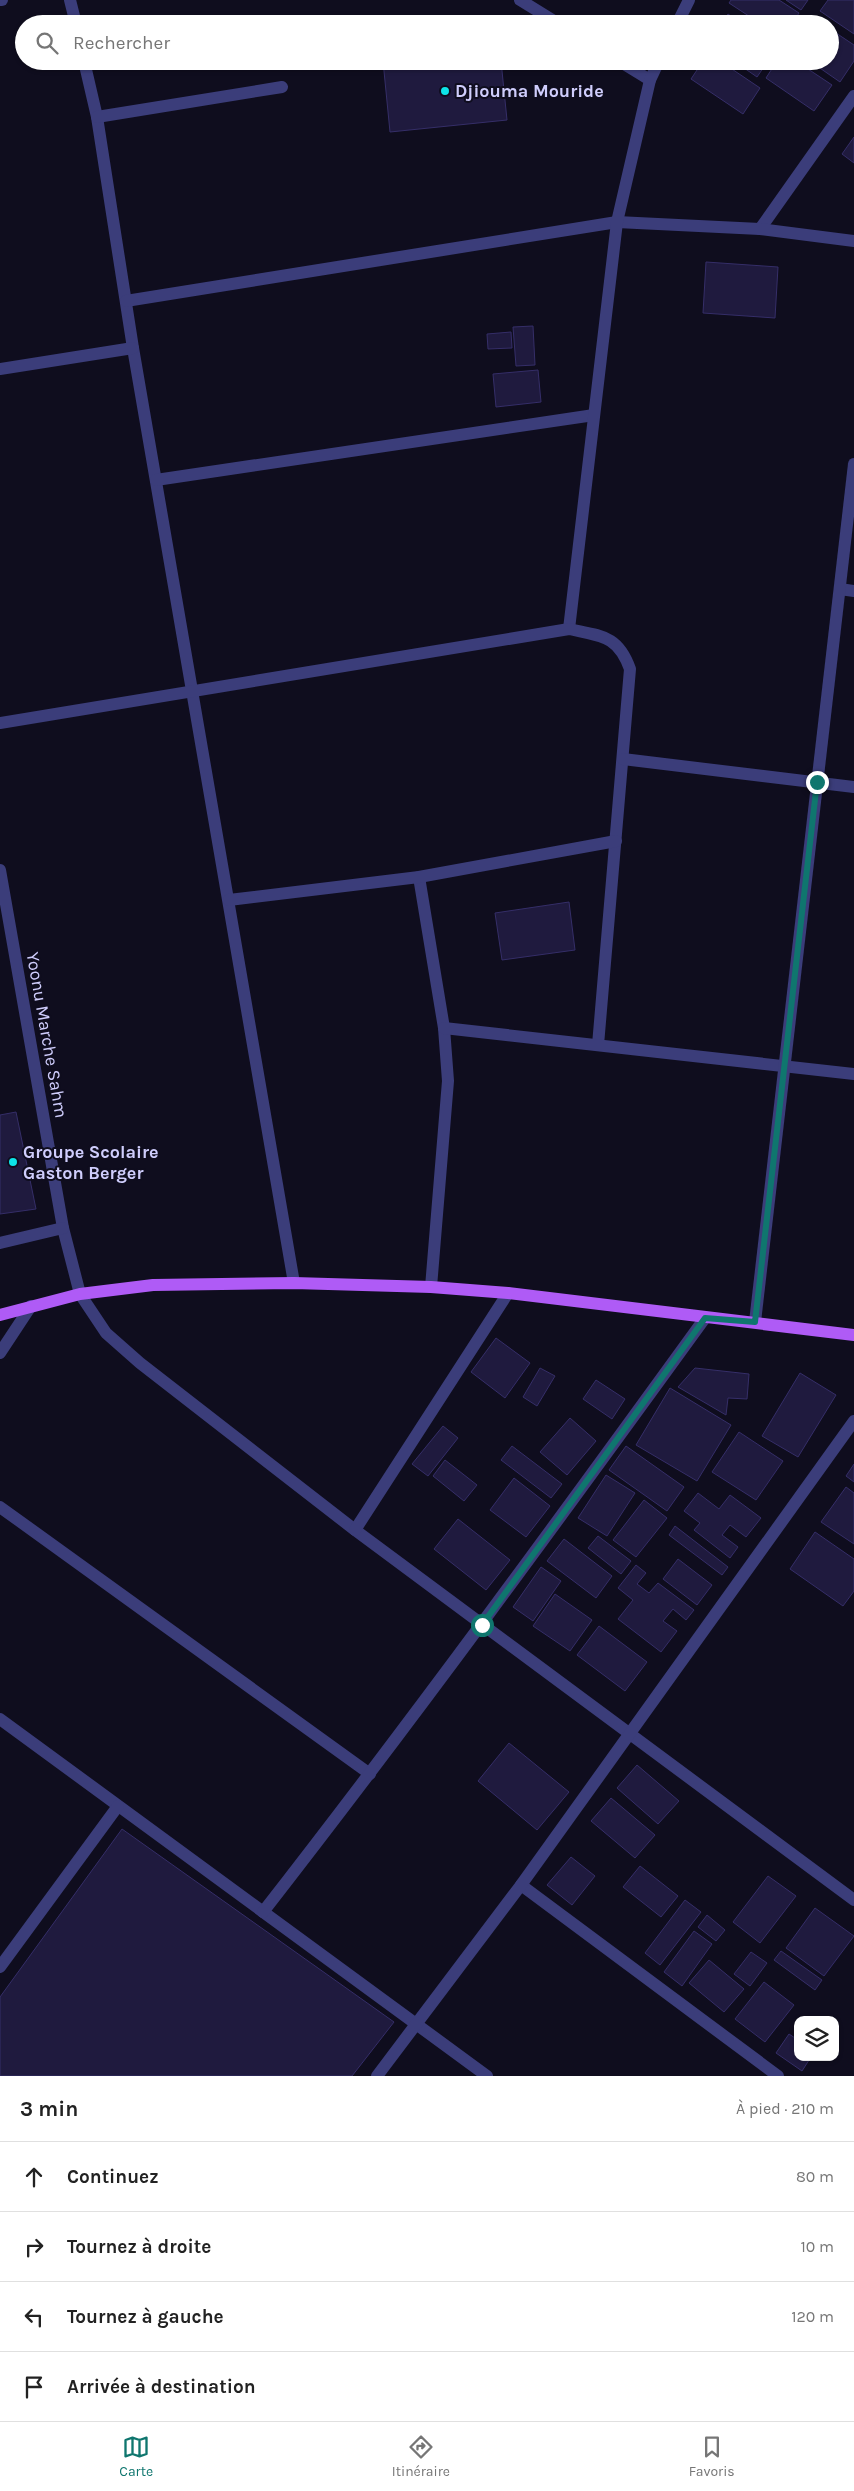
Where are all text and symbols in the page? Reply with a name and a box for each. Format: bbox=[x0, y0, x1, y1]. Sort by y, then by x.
search box bbox=[15, 15, 839, 70]
icon: search bbox=[33, 29, 61, 57]
text: Rechercher bbox=[73, 32, 170, 54]
place label: Djiouma Mouride bbox=[455, 80, 604, 102]
marker: Djiouma Mouride bbox=[439, 85, 451, 97]
route end bbox=[806, 771, 829, 794]
street label: Yoonu Marche Sahm bbox=[22, 950, 72, 1120]
place label: Groupe Scolaire Gaston Berger bbox=[23, 1141, 159, 1184]
marker: Groupe Scolaire Gaston Berger bbox=[7, 1156, 19, 1168]
route start bbox=[471, 1614, 494, 1637]
map controls bbox=[794, 2016, 839, 2061]
button: layers bbox=[794, 2016, 839, 2061]
text: 3 min bbox=[20, 2097, 78, 2121]
text: À pied · 210 m bbox=[736, 2099, 834, 2118]
icon: ahead bbox=[20, 2163, 48, 2191]
text: Continuez bbox=[67, 2166, 159, 2188]
text: 80 m bbox=[796, 2167, 834, 2186]
icon: right bbox=[20, 2233, 48, 2261]
text: Tournez à droite bbox=[67, 2236, 211, 2258]
text: 10 m bbox=[800, 2237, 834, 2256]
icon: left bbox=[20, 2303, 48, 2331]
text: Tournez à gauche bbox=[67, 2306, 224, 2328]
text: 120 m bbox=[791, 2307, 834, 2326]
icon: arrive bbox=[20, 2373, 48, 2401]
text: Arrivée à destination bbox=[67, 2376, 256, 2398]
tab: Carte bbox=[119, 2433, 153, 2480]
tab: Itinéraire bbox=[392, 2433, 450, 2480]
tab: Favoris bbox=[689, 2433, 735, 2480]

